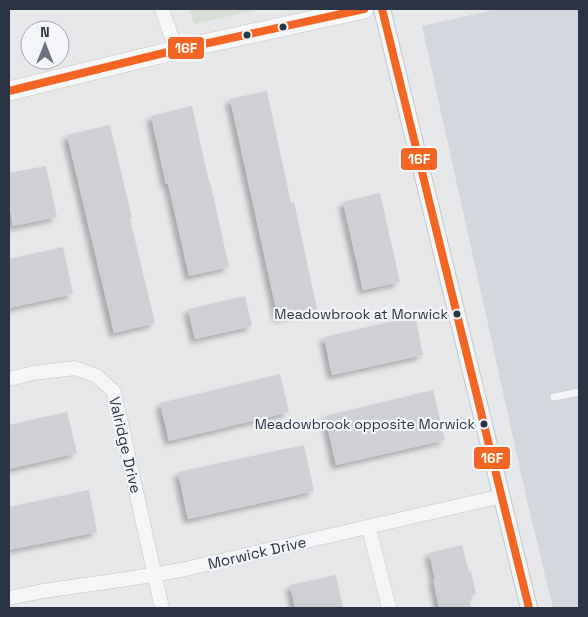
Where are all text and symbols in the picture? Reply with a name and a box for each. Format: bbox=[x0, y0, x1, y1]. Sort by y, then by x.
north arrow bbox=[20, 20, 70, 70]
unlabelled marker bbox=[278, 22, 288, 32]
text: N bbox=[40, 23, 50, 41]
unlabelled marker bbox=[242, 30, 252, 40]
line badge: 16F bbox=[167, 36, 205, 60]
text: 16F bbox=[175, 39, 198, 57]
line badge: 16F bbox=[400, 147, 438, 171]
text: 16F bbox=[408, 150, 431, 168]
place label: Meadowbrook at Morwick bbox=[274, 305, 448, 323]
marker: Meadowbrook at Morwick bbox=[452, 309, 462, 319]
street label: Valridge Drive bbox=[105, 395, 146, 495]
place label: Meadowbrook opposite Morwick bbox=[255, 415, 475, 433]
marker: Meadowbrook opposite Morwick bbox=[479, 419, 489, 429]
line badge: 16F bbox=[473, 446, 511, 470]
text: 16F bbox=[481, 449, 504, 467]
street label: Morwick Drive bbox=[206, 532, 308, 573]

